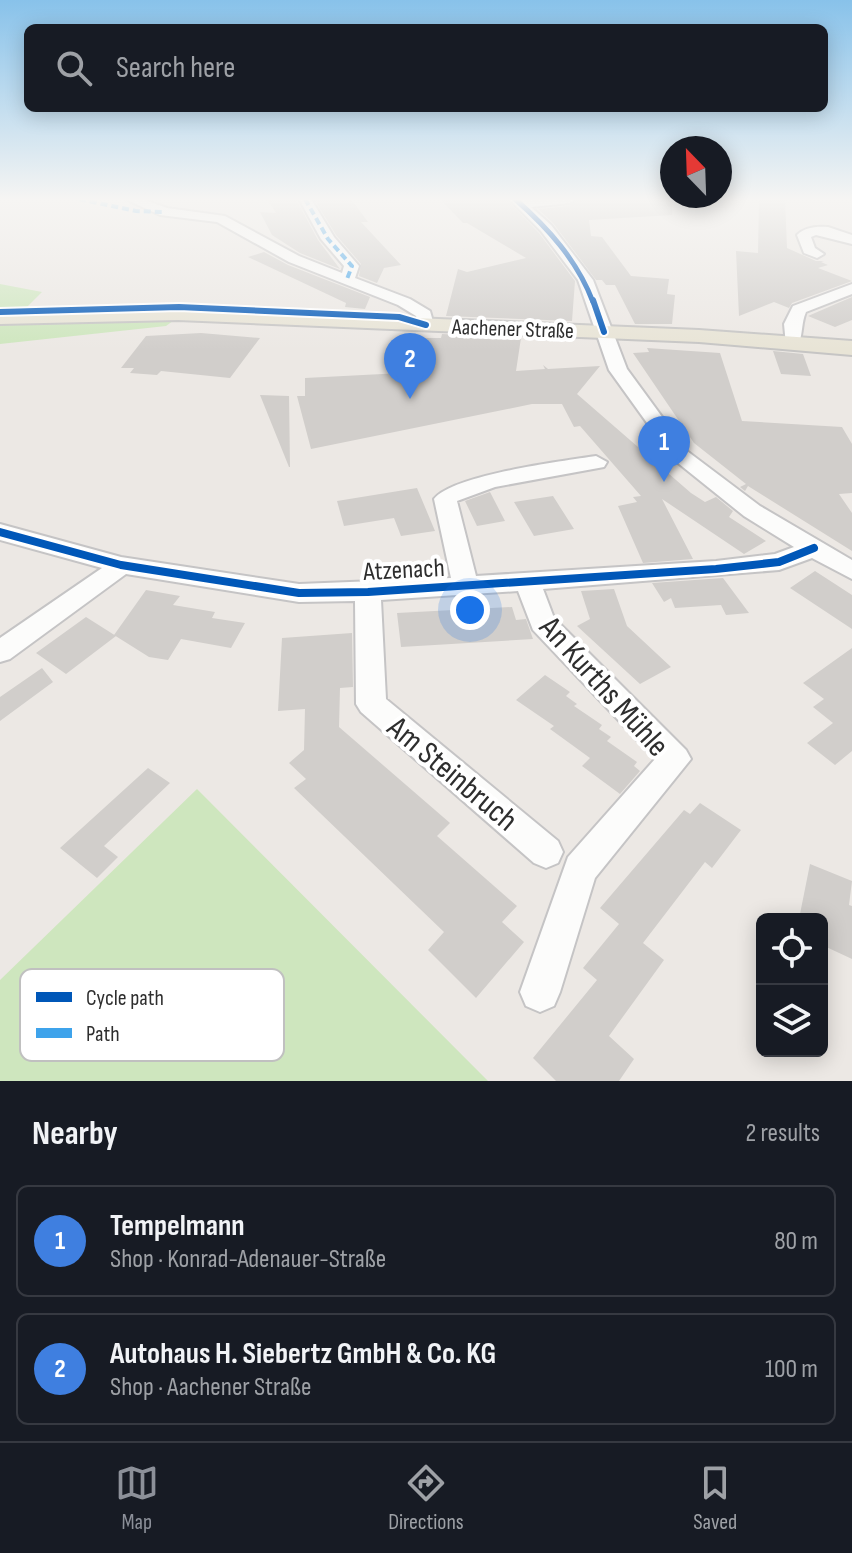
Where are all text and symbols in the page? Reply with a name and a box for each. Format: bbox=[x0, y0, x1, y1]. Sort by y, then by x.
search box bbox=[24, 24, 828, 112]
icon: search bbox=[52, 46, 96, 90]
text: Search here bbox=[116, 50, 235, 86]
north arrow bbox=[660, 136, 732, 208]
street label: Aachener Straße bbox=[451, 314, 574, 345]
pin: 2 bbox=[384, 333, 436, 399]
pin: 1 bbox=[638, 416, 690, 482]
street label: Atzenach bbox=[362, 553, 446, 588]
your location bbox=[450, 590, 490, 630]
street label: An Kurths Mühle bbox=[530, 608, 677, 765]
street label: Am Steinbruch bbox=[378, 708, 525, 840]
map controls bbox=[756, 913, 828, 1057]
button: locate bbox=[756, 913, 828, 985]
legend bbox=[20, 969, 284, 1061]
text: Cycle path bbox=[86, 985, 164, 1012]
button: layers bbox=[756, 985, 828, 1057]
text: Path bbox=[86, 1021, 120, 1048]
text: Nearby bbox=[32, 1113, 118, 1154]
text: 2 results bbox=[746, 1118, 820, 1149]
text: Tempelmann bbox=[110, 1208, 245, 1244]
text: 1 bbox=[55, 1226, 65, 1257]
text: 80 m bbox=[774, 1226, 818, 1257]
text: Shop · Konrad-Adenauer-Straße bbox=[110, 1244, 386, 1275]
text: Autohaus H. Siebertz GmbH & Co. KG bbox=[110, 1336, 496, 1372]
text: 2 bbox=[54, 1354, 66, 1385]
text: 100 m bbox=[765, 1354, 818, 1385]
text: Shop · Aachener Straße bbox=[110, 1372, 311, 1403]
tab: Map bbox=[115, 1461, 159, 1536]
tab: Directions bbox=[388, 1461, 464, 1536]
tab: Saved bbox=[693, 1461, 737, 1536]

